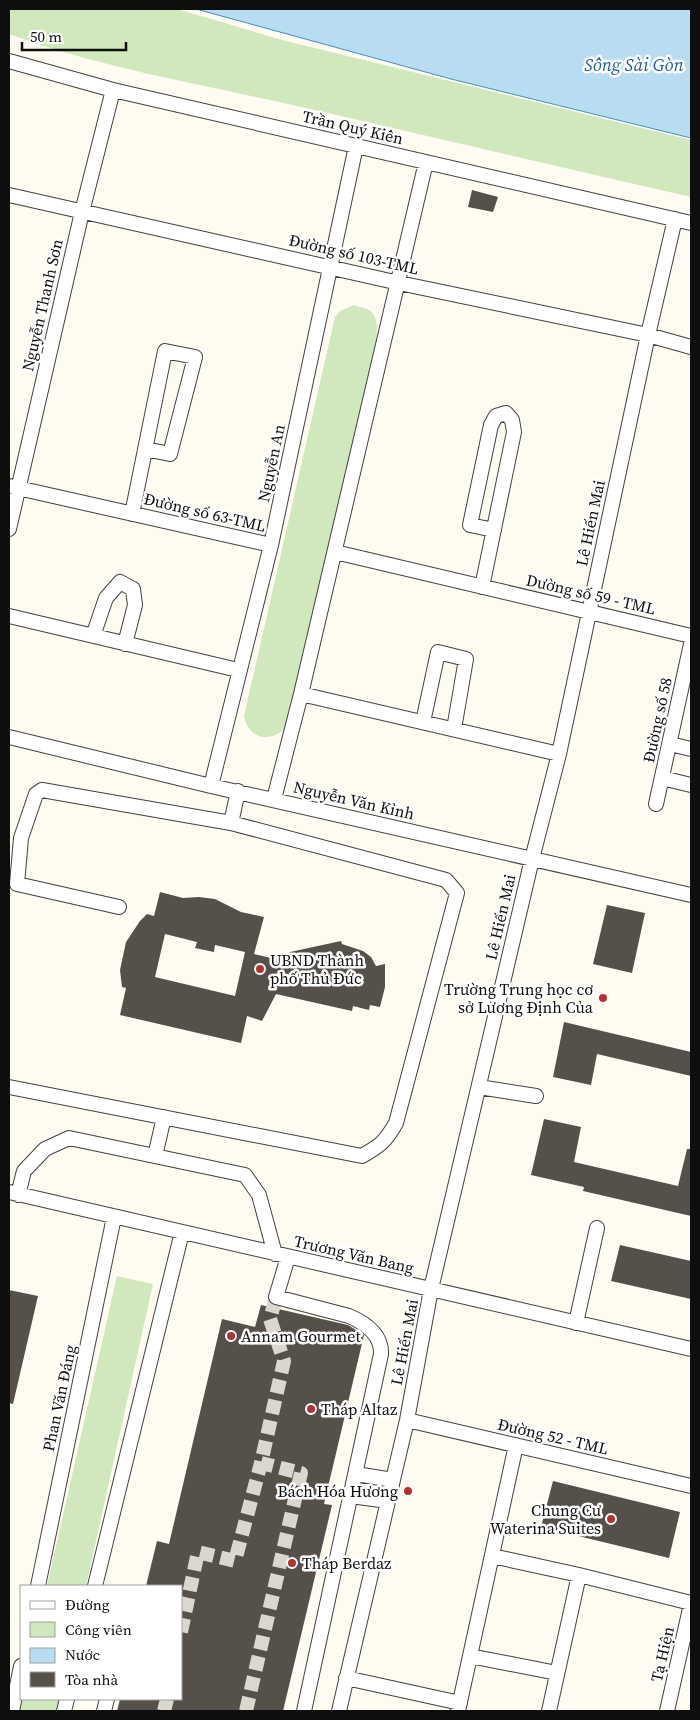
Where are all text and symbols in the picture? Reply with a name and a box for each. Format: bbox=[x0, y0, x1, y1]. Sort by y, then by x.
scale bar bbox=[22, 20, 126, 52]
text: 50 m bbox=[30, 26, 62, 47]
water label: Sông Sài Gòn bbox=[584, 52, 684, 77]
street label: Trần Quý Kiên bbox=[300, 105, 406, 149]
street label: Đường số 103-TML bbox=[287, 228, 421, 280]
street label: Nguyễn Thanh Sơn bbox=[16, 237, 68, 373]
street label: Nguyễn An bbox=[252, 422, 290, 504]
street label: Lê Hiến Mai bbox=[570, 478, 610, 568]
street label: Đường số 63-TML bbox=[142, 487, 268, 537]
street label: Dường số 59 - TML bbox=[524, 568, 658, 620]
street label: Đường số 58 bbox=[637, 675, 677, 765]
street label: Nguyễn Văn Kỉnh bbox=[291, 775, 417, 825]
street label: Lê Hiến Mai bbox=[479, 872, 521, 962]
place label: UBND Thành phố Thủ Đức bbox=[270, 949, 364, 989]
marker: UBND Thành phố Thủ Đức bbox=[254, 963, 266, 975]
place label: Trường Trung học cơ sở Lương Định Của bbox=[444, 978, 594, 1018]
marker: Trường Trung học cơ sở Lương Định Của bbox=[597, 992, 609, 1004]
street label: Trương Văn Bang bbox=[292, 1230, 416, 1278]
street label: Lê Hiến Mai bbox=[385, 1297, 423, 1387]
place label: Annam Gourmet bbox=[241, 1325, 361, 1347]
marker: Annam Gourmet bbox=[225, 1330, 237, 1342]
street label: Phan Văn Đáng bbox=[37, 1343, 81, 1453]
place label: Tháp Altaz bbox=[321, 1398, 397, 1420]
marker: Tháp Altaz bbox=[305, 1403, 317, 1415]
street label: Đường 52 - TML bbox=[495, 1413, 611, 1459]
place label: Bách Hóa Hương bbox=[278, 1480, 398, 1502]
marker: Bách Hóa Hương bbox=[402, 1485, 414, 1497]
place label: Chung Cư Waterina Suites bbox=[490, 1499, 602, 1539]
marker: Chung Cư Waterina Suites bbox=[605, 1513, 617, 1525]
place label: Tháp Berdaz bbox=[302, 1552, 391, 1574]
marker: Tháp Berdaz bbox=[286, 1557, 298, 1569]
legend bbox=[20, 1585, 182, 1700]
text: Đường bbox=[65, 1594, 110, 1615]
text: Công viên bbox=[65, 1619, 132, 1640]
street label: Tạ Hiện bbox=[645, 1624, 679, 1684]
text: Nước bbox=[65, 1644, 100, 1665]
text: Tòa nhà bbox=[65, 1669, 118, 1690]

